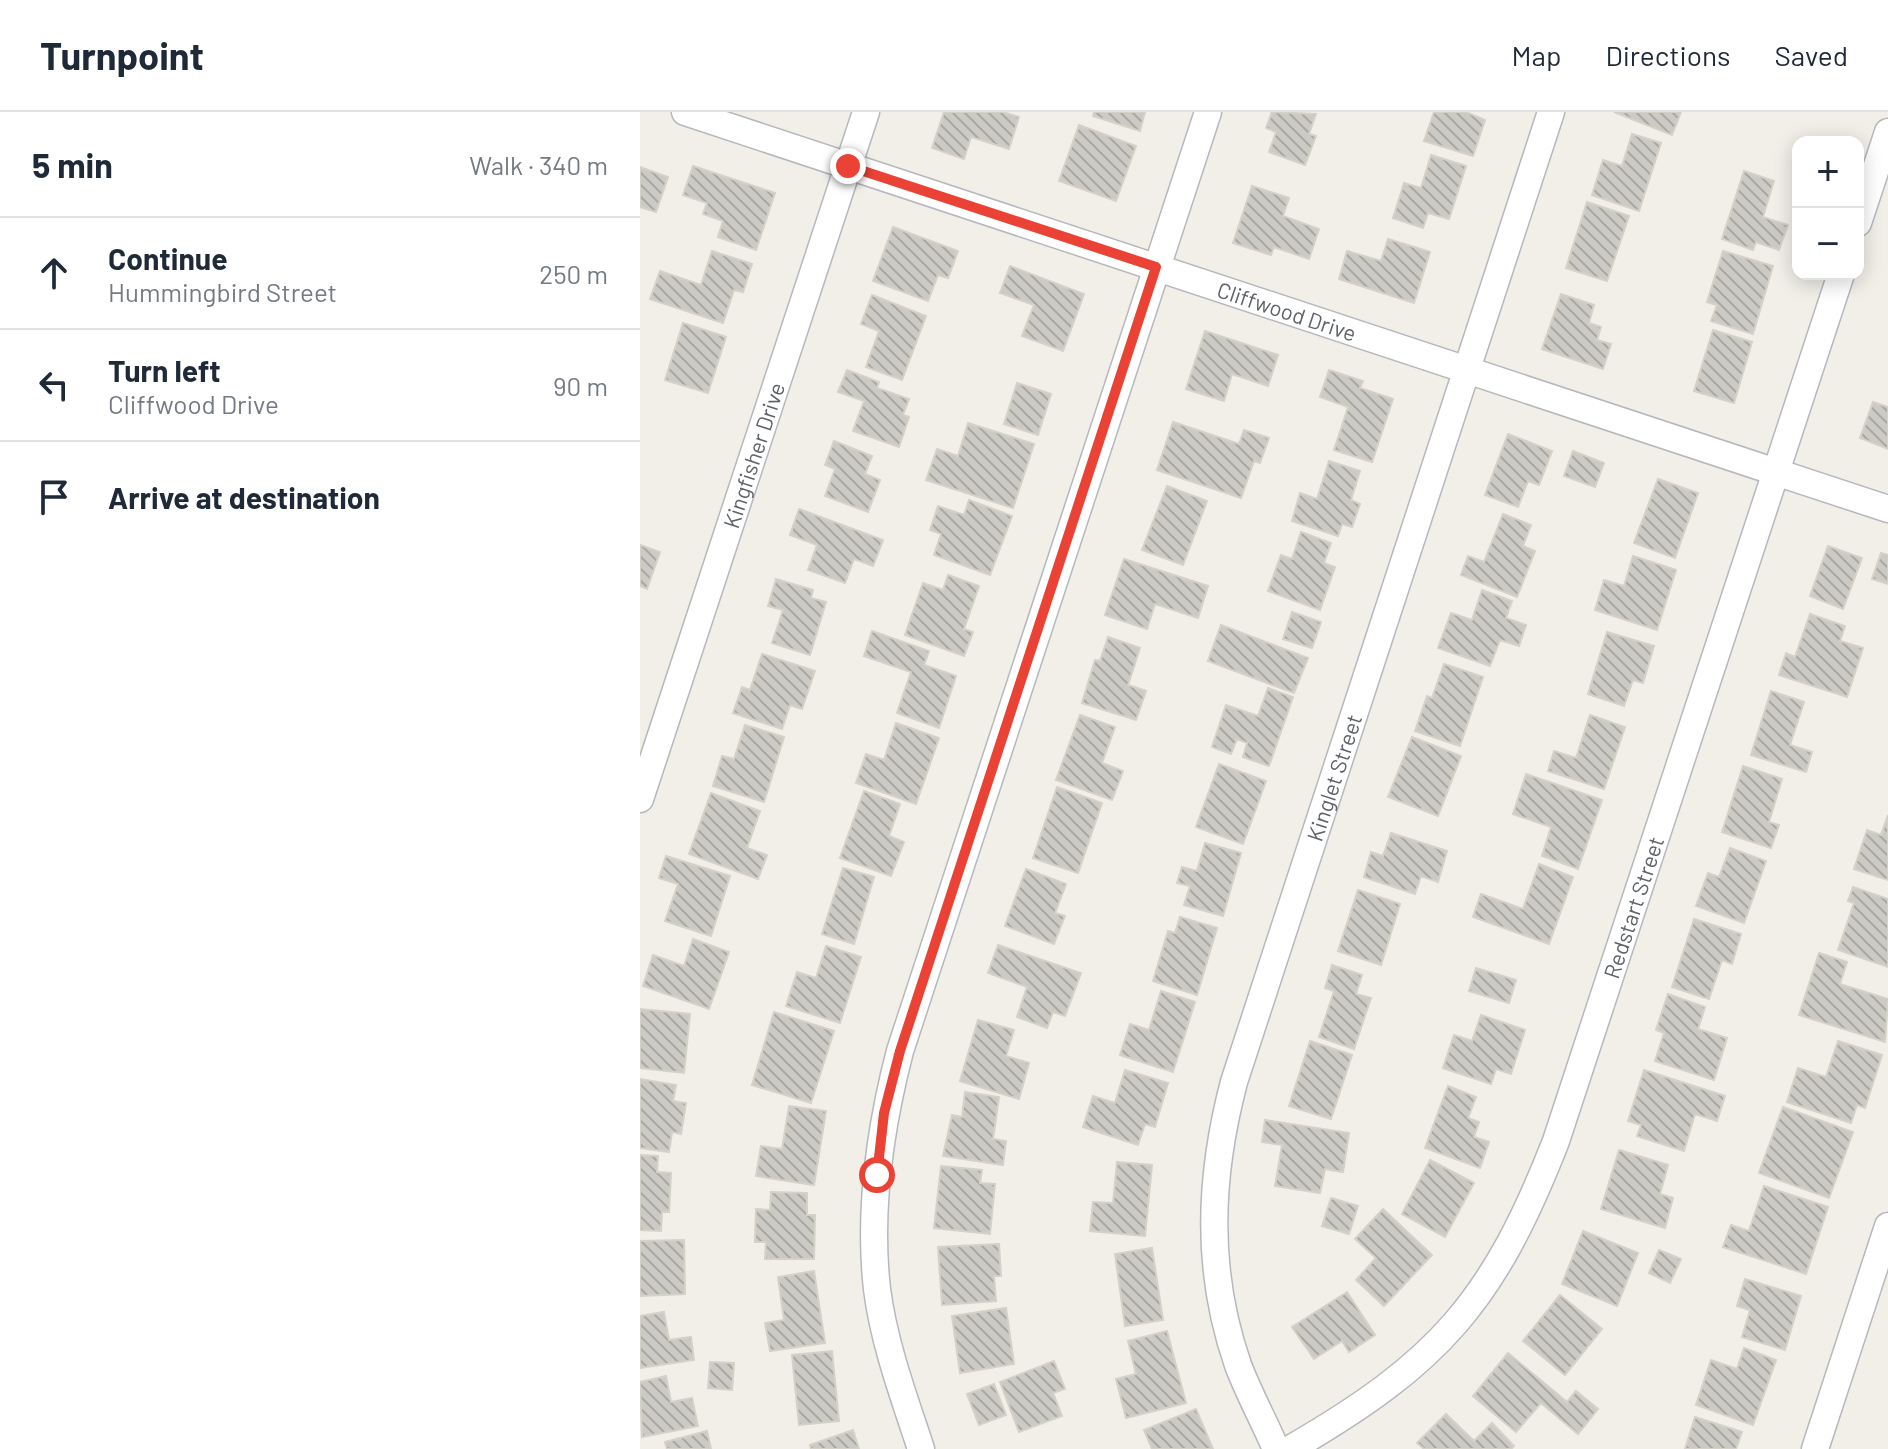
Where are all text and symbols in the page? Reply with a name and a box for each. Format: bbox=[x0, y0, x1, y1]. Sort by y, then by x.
text: Turnpoint bbox=[40, 32, 204, 78]
text: Map bbox=[1512, 38, 1561, 72]
text: Directions bbox=[1605, 38, 1731, 72]
text: Saved bbox=[1775, 38, 1848, 72]
map controls bbox=[1792, 136, 1864, 280]
button: + bbox=[1792, 136, 1864, 208]
text: 5 min bbox=[32, 144, 113, 185]
route end bbox=[830, 148, 866, 184]
text: Walk · 340 m bbox=[469, 149, 608, 180]
button: − bbox=[1792, 208, 1864, 280]
text: Continue bbox=[108, 240, 228, 276]
icon: ahead bbox=[32, 251, 76, 295]
text: 250 m bbox=[539, 258, 608, 289]
text: Hummingbird Street bbox=[108, 276, 337, 307]
street label: Cliffwood Drive bbox=[1214, 276, 1360, 346]
text: Turn left bbox=[108, 352, 221, 388]
icon: left bbox=[32, 363, 76, 407]
text: 90 m bbox=[553, 370, 608, 401]
street label: Kingfisher Drive bbox=[717, 379, 789, 531]
text: Cliffwood Drive bbox=[108, 388, 279, 419]
icon: arrive bbox=[32, 475, 76, 519]
text: Arrive at destination bbox=[108, 479, 380, 515]
street label: Kinglet Street bbox=[1301, 711, 1366, 844]
street label: Redstart Street bbox=[1597, 833, 1668, 981]
route start bbox=[859, 1157, 895, 1193]

